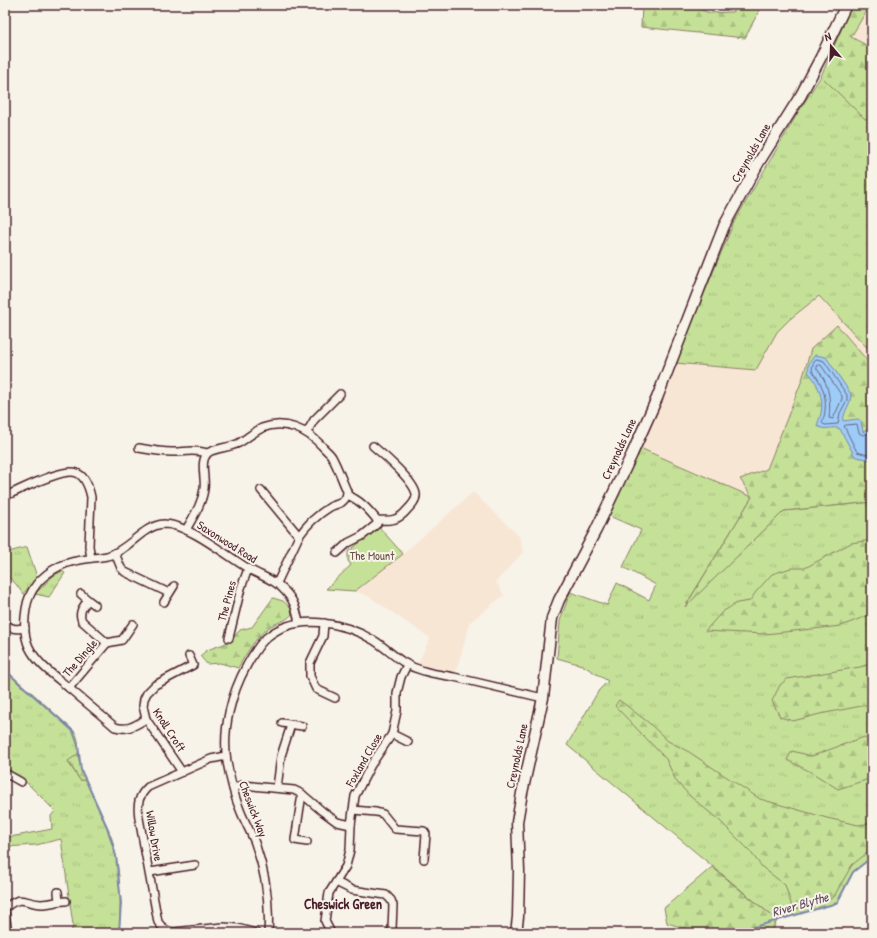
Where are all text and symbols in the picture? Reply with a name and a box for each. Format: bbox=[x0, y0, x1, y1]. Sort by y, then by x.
north arrow bbox=[811, 26, 851, 66]
text: N bbox=[823, 29, 833, 44]
street label: Creynolds Lane bbox=[727, 120, 775, 186]
street label: Creynolds Lane bbox=[597, 415, 640, 482]
street label: Saxonwood Road bbox=[194, 516, 261, 567]
park label: The Mount bbox=[350, 547, 395, 564]
street label: The Pines bbox=[213, 578, 240, 623]
street label: The Dingle bbox=[58, 635, 101, 680]
street label: Knoll Croft bbox=[149, 705, 190, 756]
street label: Creynolds Lane bbox=[501, 722, 532, 790]
street label: Foxland Close bbox=[341, 730, 386, 791]
street label: Cheswick Way bbox=[235, 778, 272, 839]
street label: Willow Drive bbox=[142, 809, 167, 863]
water label: River Blythe bbox=[770, 887, 831, 921]
district label: Cheswick Green bbox=[304, 894, 382, 913]

